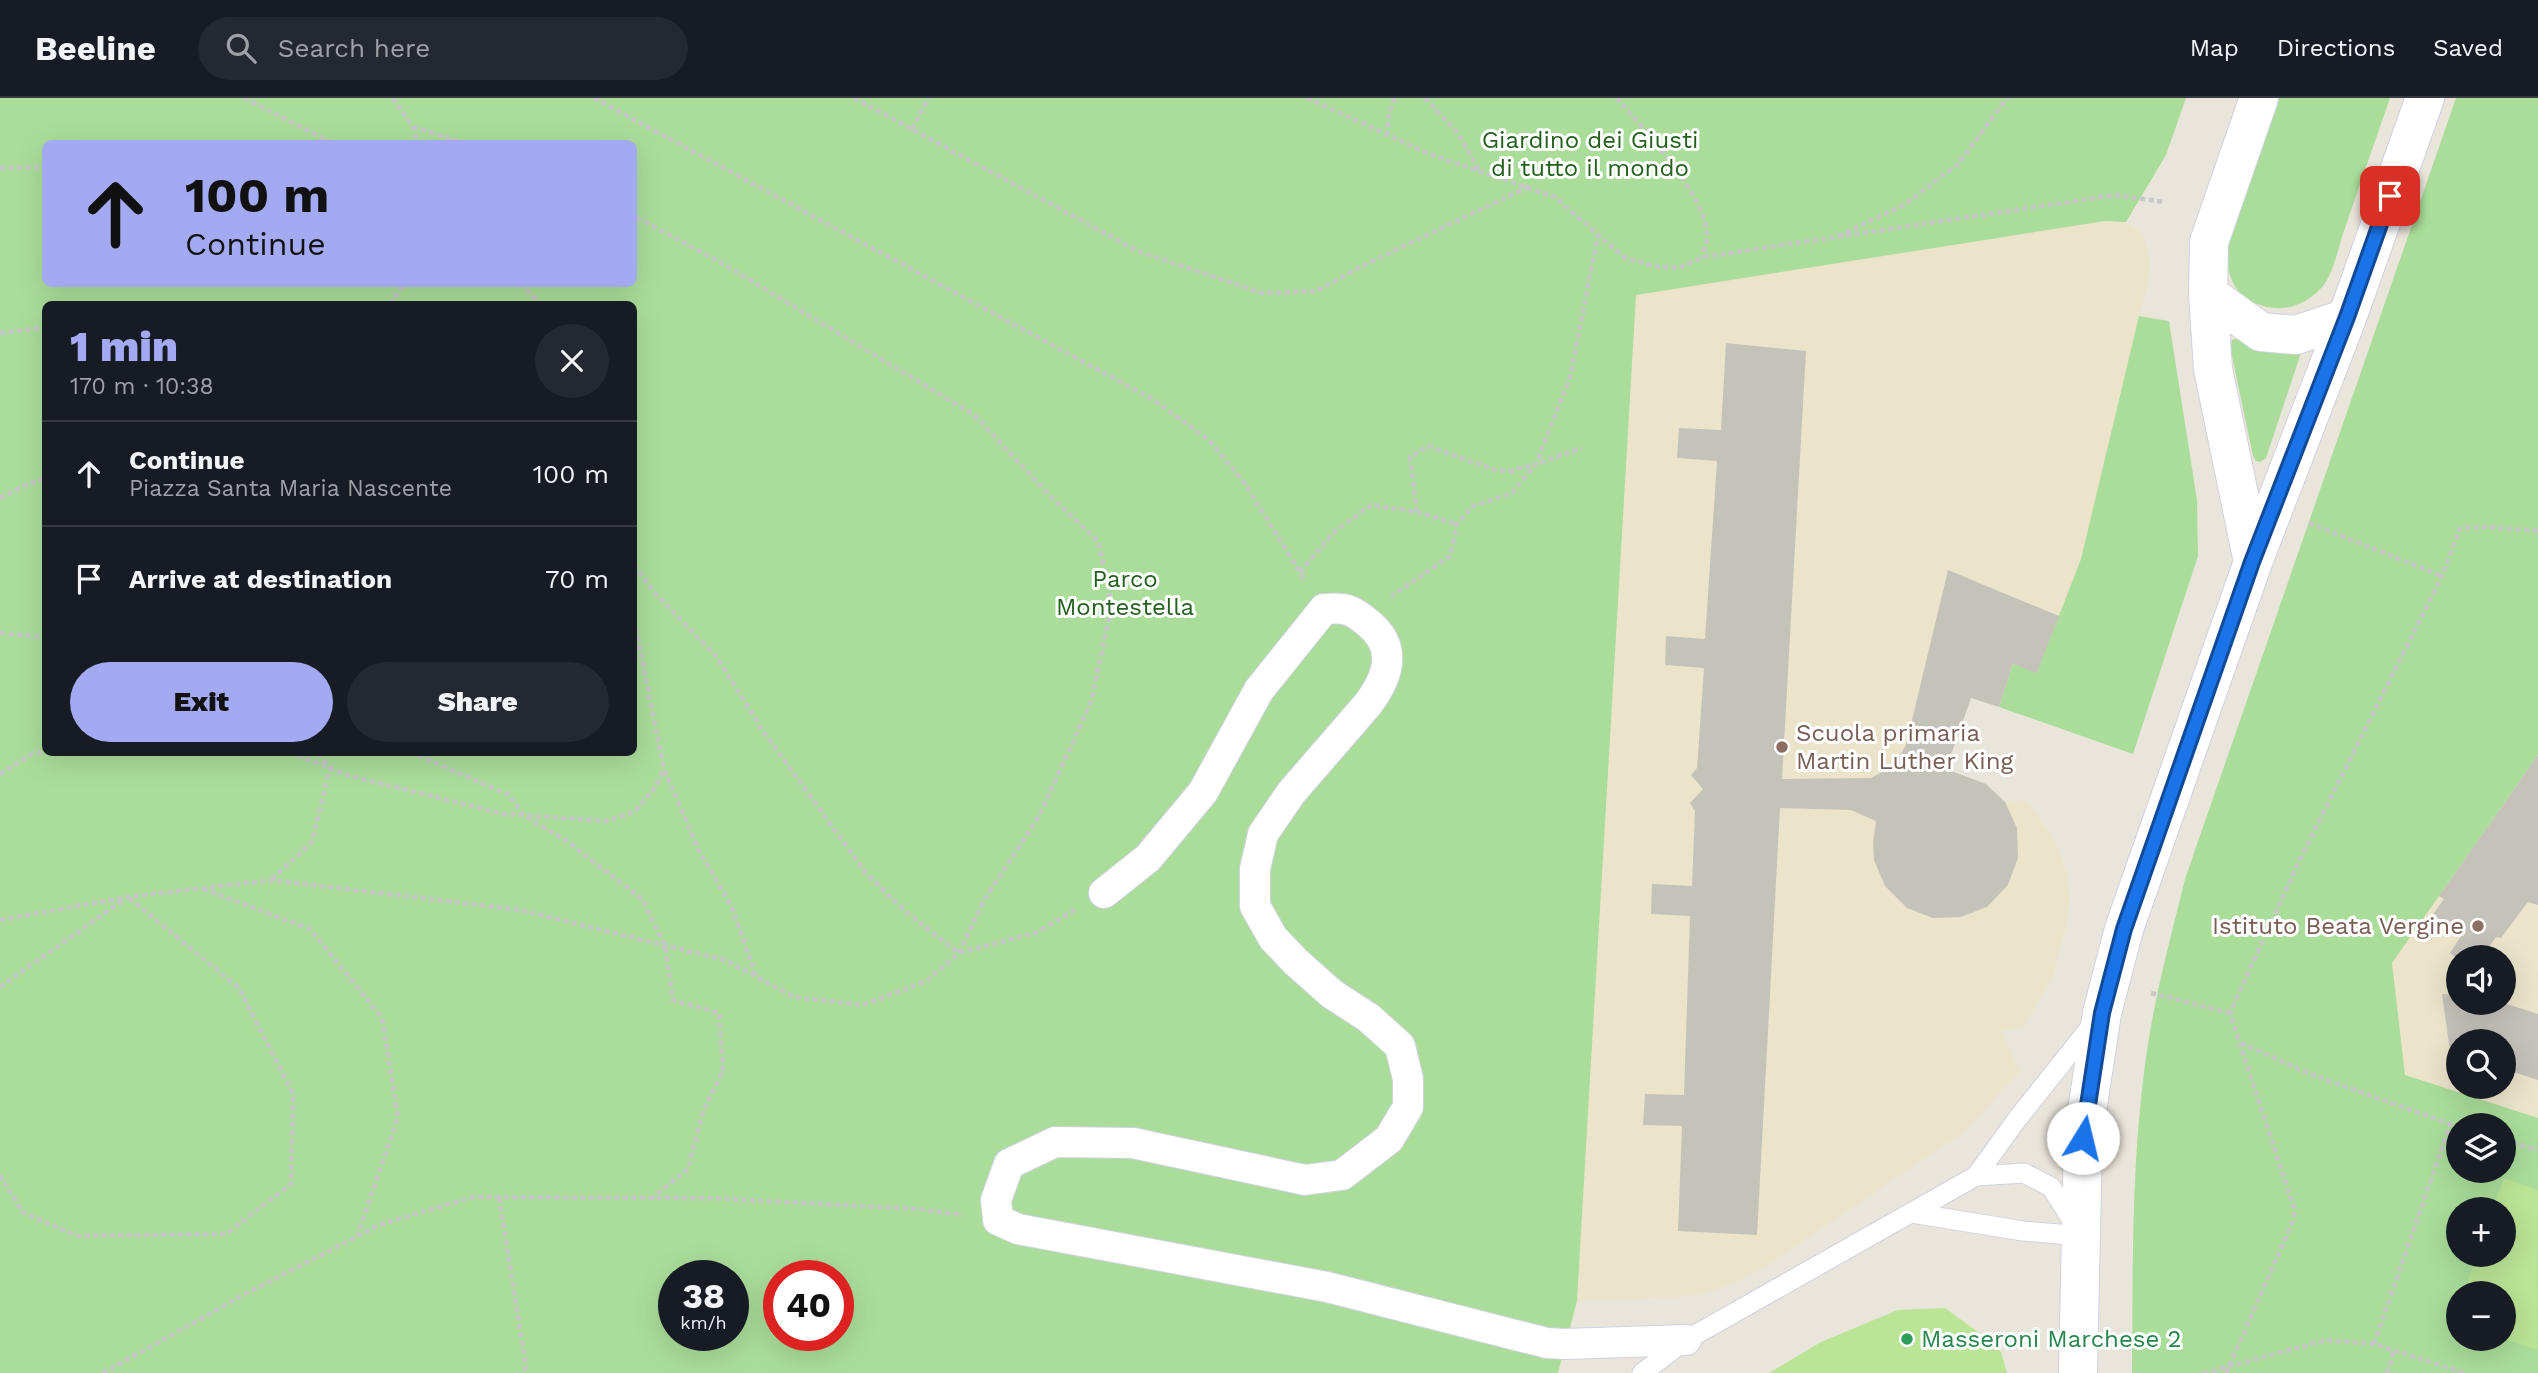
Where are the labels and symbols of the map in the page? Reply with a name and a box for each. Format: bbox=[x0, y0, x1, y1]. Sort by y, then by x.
park label: Giardino dei Giusti di tutto il mondo bbox=[1482, 126, 1698, 182]
pin bbox=[2360, 166, 2420, 226]
park label: Parco Montestella bbox=[1056, 565, 1194, 621]
place label: Scuola primaria Martin Luther King bbox=[1796, 719, 2014, 775]
marker: Scuola primaria Martin Luther King bbox=[1774, 739, 1790, 755]
place label: Istituto Beata Vergine bbox=[2212, 912, 2464, 940]
marker: Istituto Beata Vergine bbox=[2470, 918, 2486, 934]
position arrow bbox=[2046, 1101, 2120, 1175]
speed limit sign: 40 bbox=[763, 1260, 854, 1351]
place label: Masseroni Marchese 2 bbox=[1921, 1325, 2181, 1353]
marker: Masseroni Marchese 2 bbox=[1899, 1331, 1915, 1347]

